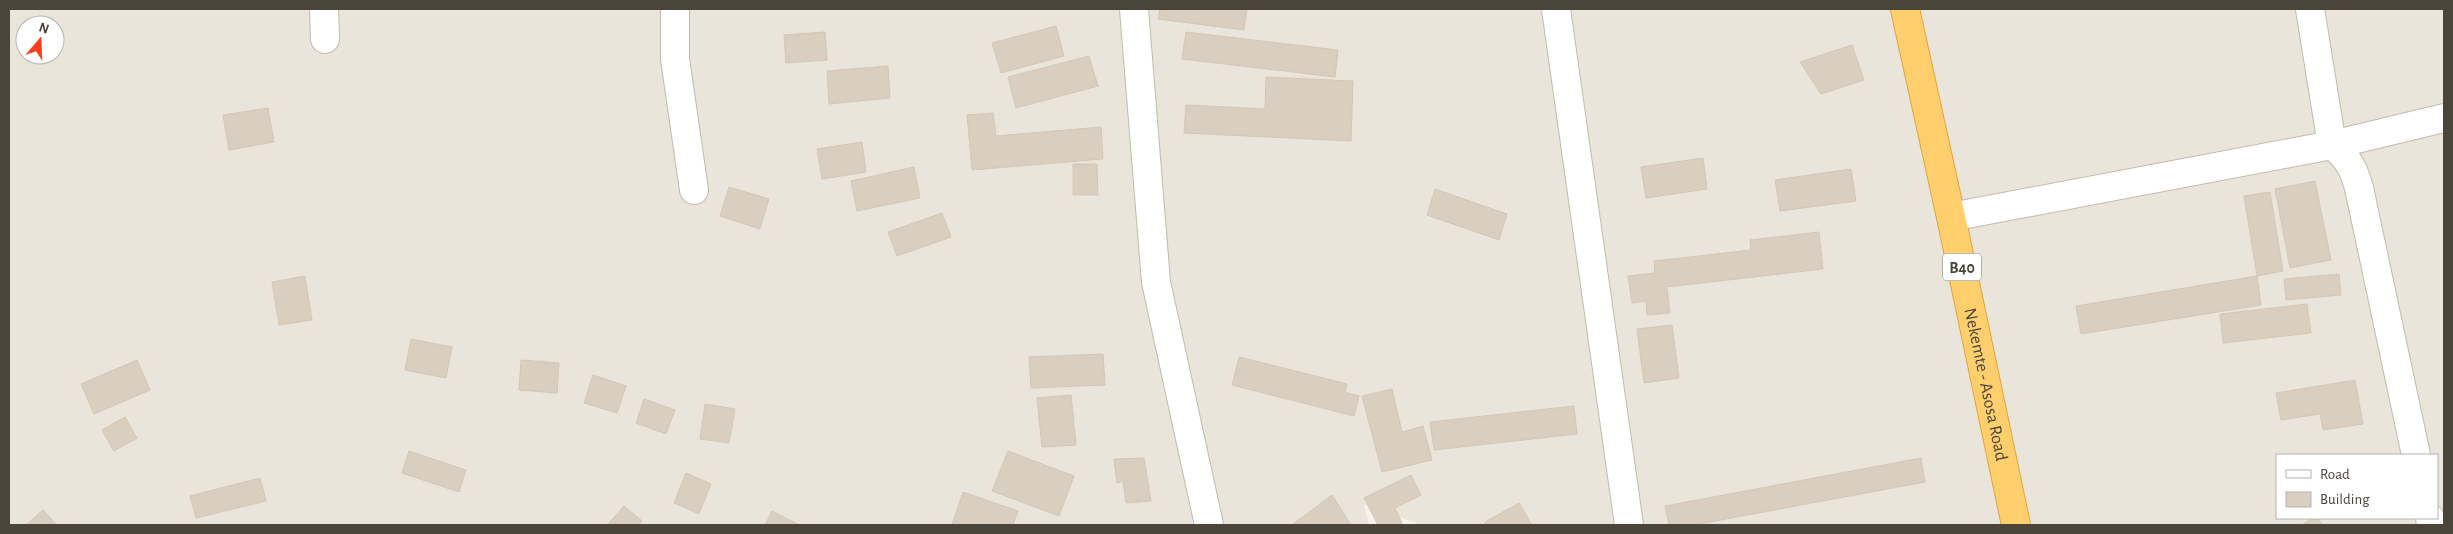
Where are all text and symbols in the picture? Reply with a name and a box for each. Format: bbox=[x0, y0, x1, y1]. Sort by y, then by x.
north arrow bbox=[15, 15, 65, 65]
text: N bbox=[37, 20, 51, 37]
road number: B40 bbox=[1943, 253, 1981, 280]
street label: Nekemte - Asosa Road bbox=[1960, 306, 2010, 463]
legend bbox=[2276, 454, 2438, 519]
text: Road bbox=[2320, 467, 2350, 482]
text: Building bbox=[2320, 492, 2370, 507]

